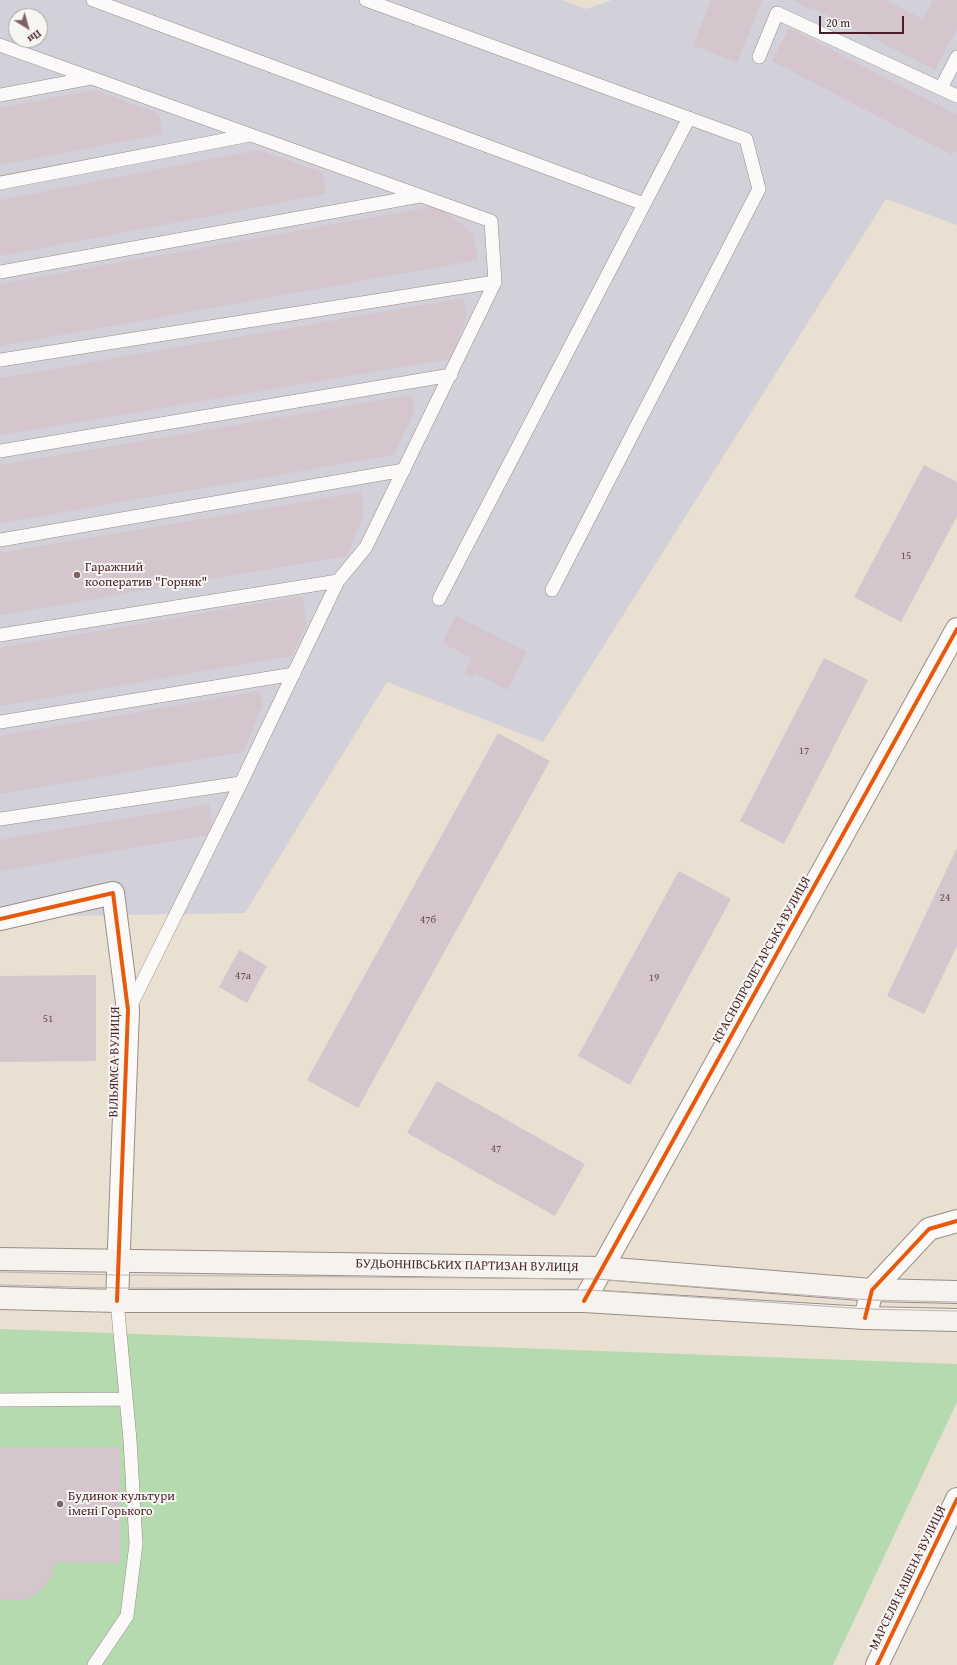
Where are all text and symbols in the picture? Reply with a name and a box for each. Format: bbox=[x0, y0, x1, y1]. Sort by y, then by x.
north arrow bbox=[8, 8, 48, 48]
scale bar bbox=[821, 8, 906, 34]
text: 20 m bbox=[826, 14, 850, 31]
text: Пн bbox=[24, 26, 45, 47]
house number: 15 bbox=[901, 549, 911, 563]
place label: Гаражний кооператив "Горняк" bbox=[85, 560, 207, 591]
marker: Гаражний кооператив "Горняк" bbox=[72, 570, 82, 580]
house number: 17 bbox=[799, 744, 809, 758]
street label: КРАСНОПРОЛЕТАРСЬКА ВУЛИЦЯ bbox=[710, 874, 814, 1046]
house number: 24 bbox=[940, 891, 950, 905]
house number: 47б bbox=[420, 913, 436, 927]
house number: 47а bbox=[235, 969, 251, 983]
house number: 19 bbox=[649, 971, 659, 985]
street label: ВІЛЬЯМСА ВУЛИЦЯ bbox=[106, 1006, 124, 1118]
house number: 51 bbox=[43, 1012, 53, 1026]
house number: 47 bbox=[491, 1142, 501, 1156]
street label: БУДЬОННІВСЬКИХ ПАРТИЗАН ВУЛИЦЯ bbox=[355, 1256, 579, 1276]
place label: Будинок культури імені Горького bbox=[68, 1489, 175, 1520]
marker: Будинок культури імені Горького bbox=[55, 1499, 65, 1509]
street label: МАРСЕЛЯ КАШЕНА ВУЛИЦЯ bbox=[866, 1503, 950, 1653]

